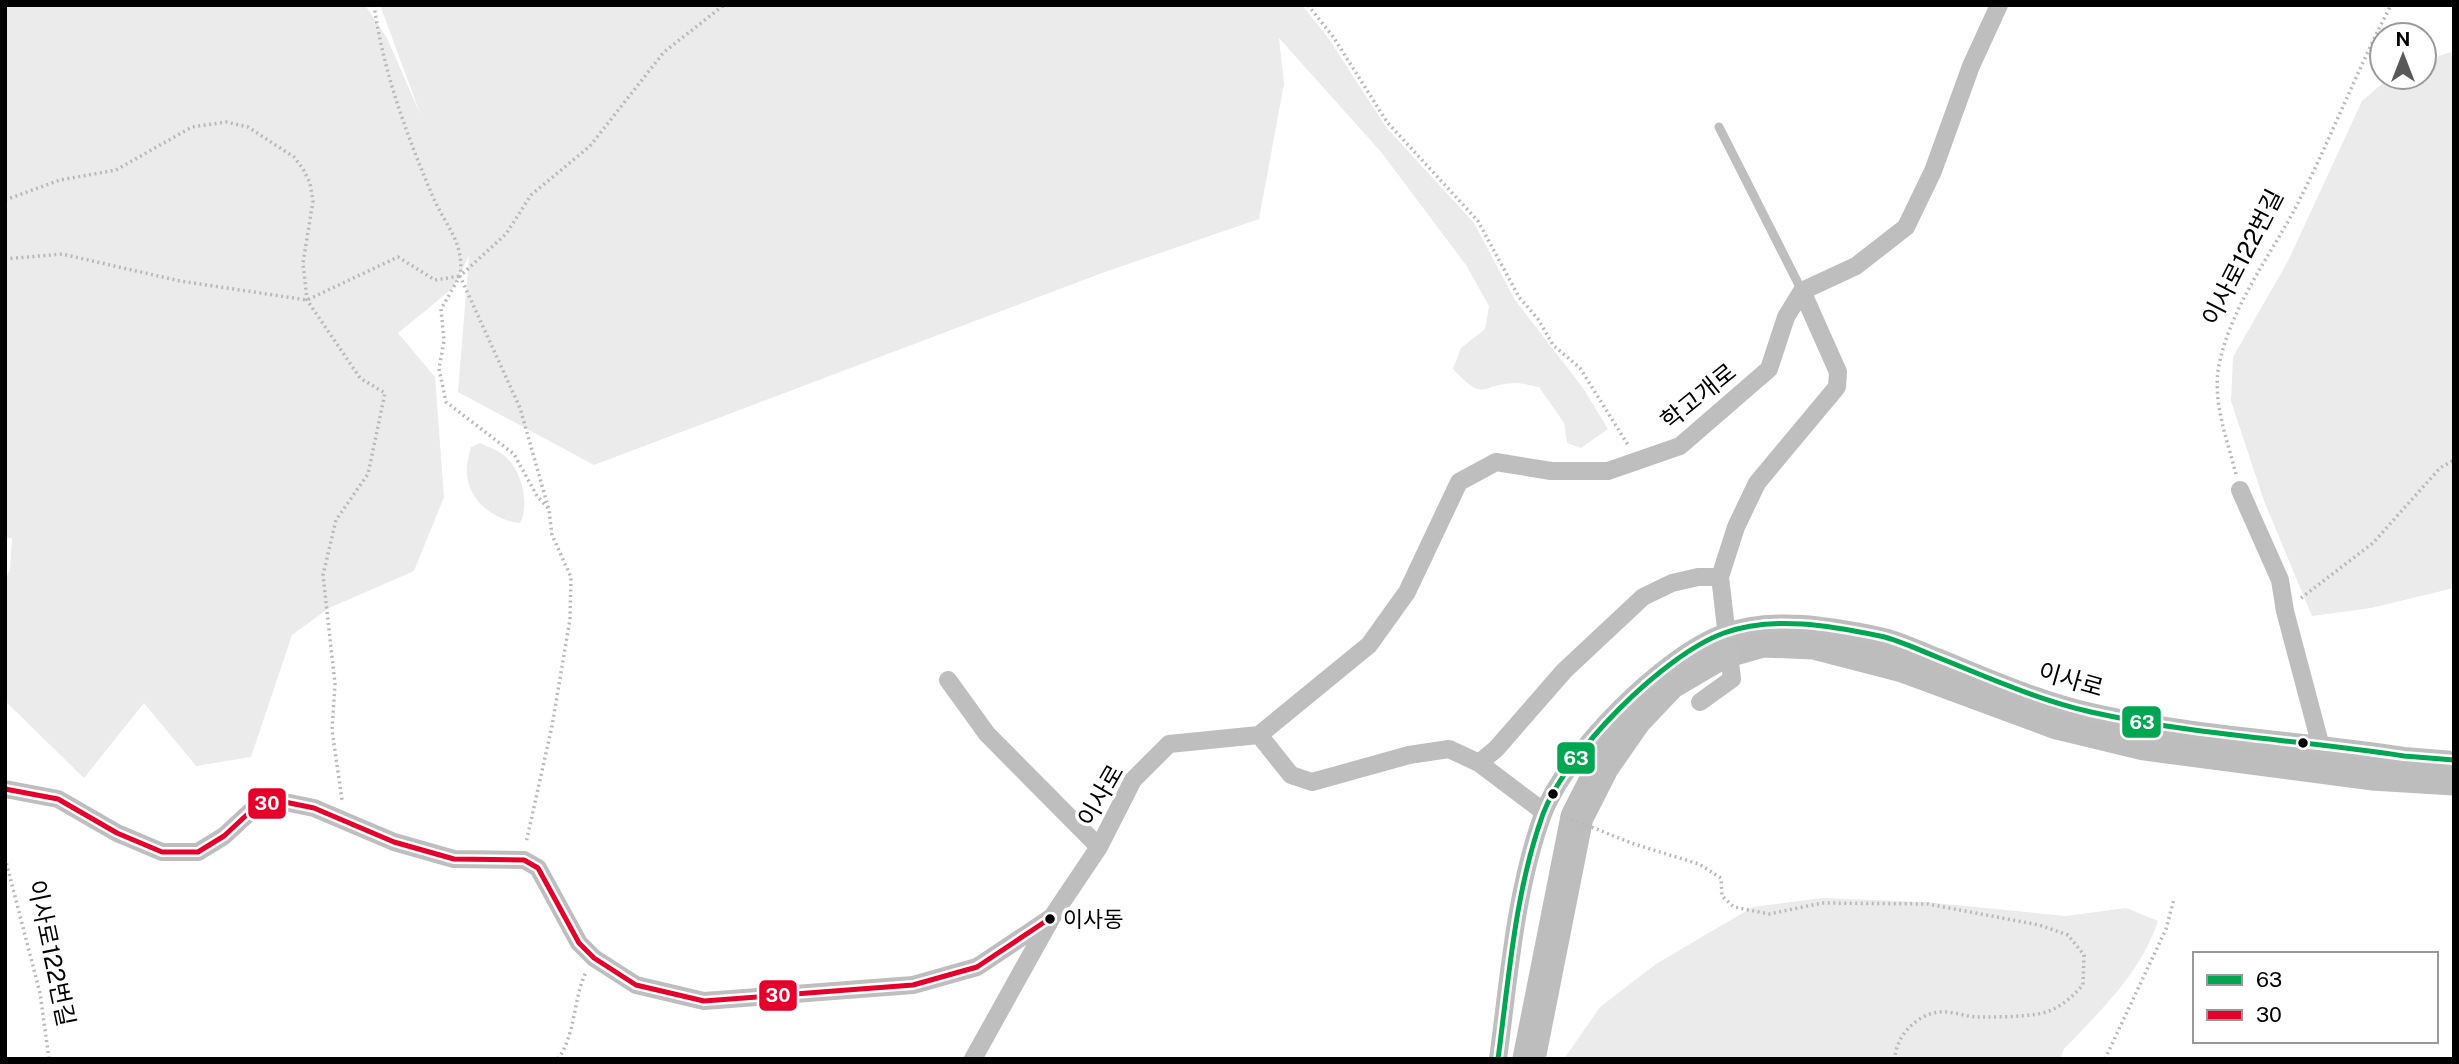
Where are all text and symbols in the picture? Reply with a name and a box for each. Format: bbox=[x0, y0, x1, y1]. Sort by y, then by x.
north arrow bbox=[2368, 21, 2438, 91]
text: N bbox=[2396, 28, 2410, 50]
street label: 이사로122번길 bbox=[2196, 184, 2288, 330]
street label: 학고개로 bbox=[1655, 357, 1741, 435]
street label: 이사로 bbox=[2035, 656, 2107, 702]
line badge: 63 bbox=[2121, 705, 2162, 739]
text: 63 bbox=[2129, 711, 2155, 733]
unlabelled marker bbox=[2296, 736, 2310, 750]
line badge: 63 bbox=[1556, 741, 1596, 775]
text: 63 bbox=[1563, 747, 1589, 769]
street label: 이사로 bbox=[1071, 759, 1129, 831]
line badge: 30 bbox=[247, 787, 287, 820]
unlabelled marker bbox=[1546, 787, 1560, 801]
text: 30 bbox=[255, 792, 279, 814]
street label: 이사로122번길 bbox=[23, 877, 81, 1029]
place label: 이사동 bbox=[1063, 906, 1124, 932]
marker: 이사동 bbox=[1043, 912, 1057, 926]
legend bbox=[2193, 952, 2438, 1043]
text: 63 bbox=[2256, 967, 2282, 992]
line badge: 30 bbox=[758, 979, 798, 1012]
text: 30 bbox=[766, 984, 790, 1006]
text: 30 bbox=[2256, 1002, 2282, 1027]

